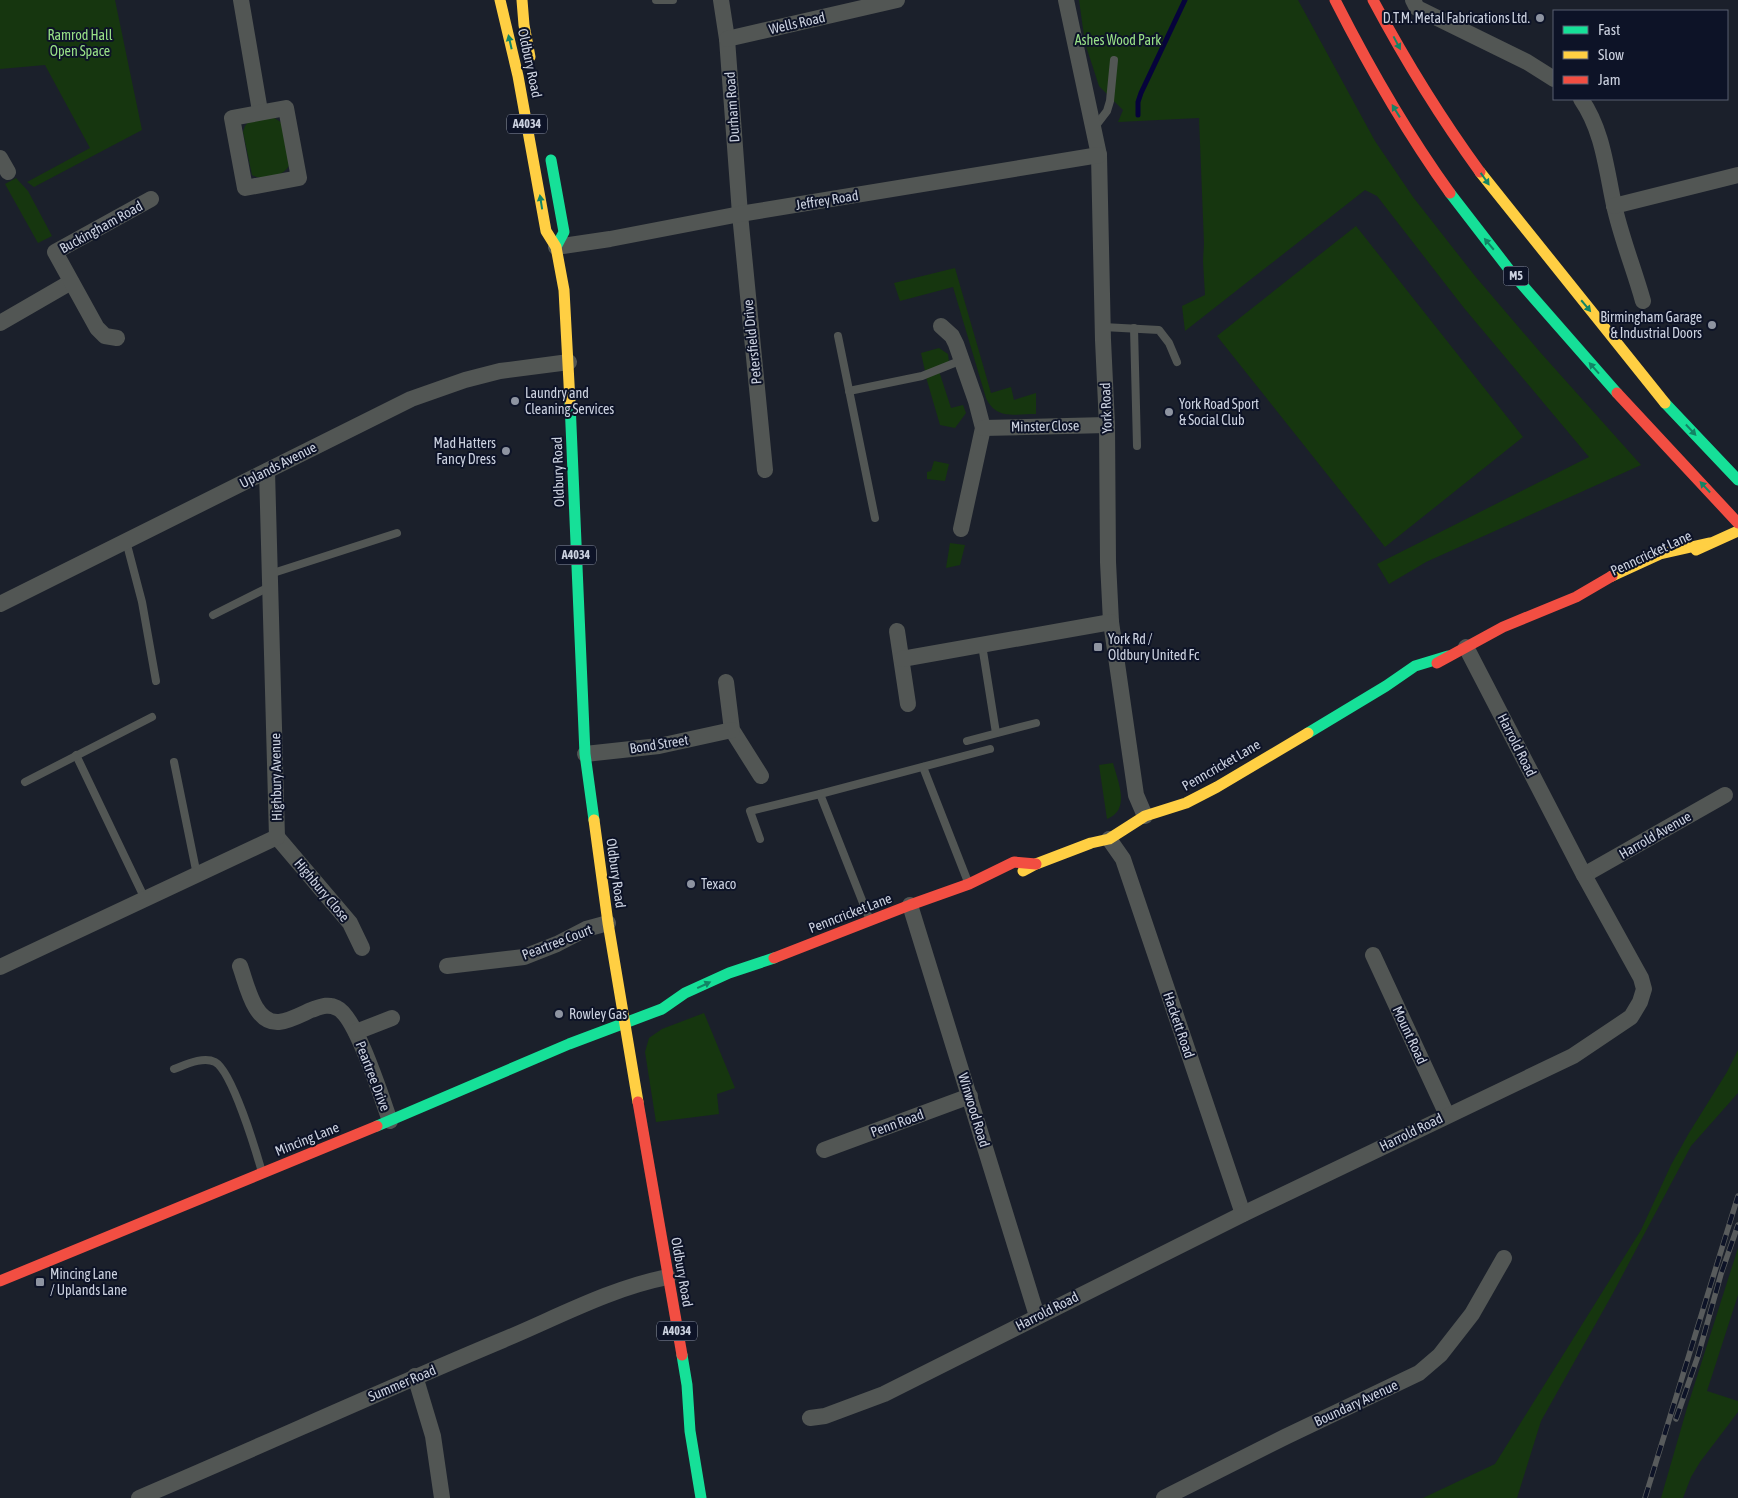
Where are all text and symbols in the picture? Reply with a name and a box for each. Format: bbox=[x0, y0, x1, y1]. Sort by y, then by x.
street label: Wells Road bbox=[767, 9, 827, 37]
place label: D.T.M. Metal Fabrications Ltd. bbox=[1383, 10, 1530, 26]
legend bbox=[1553, 10, 1728, 100]
marker: D.T.M. Metal Fabrications Ltd. bbox=[1534, 12, 1546, 24]
text: Fast bbox=[1598, 21, 1620, 38]
park label: Ramrod Hall Open Space bbox=[48, 27, 113, 59]
street label: Oldbury Road bbox=[515, 27, 545, 99]
park label: Ashes Wood Park bbox=[1075, 32, 1161, 48]
one-way arrow bbox=[506, 35, 514, 50]
one-way arrow bbox=[1392, 36, 1401, 50]
text: Slow bbox=[1598, 46, 1624, 63]
street label: Durham Road bbox=[722, 71, 742, 143]
text: Jam bbox=[1598, 71, 1621, 88]
one-way arrow bbox=[1392, 104, 1401, 117]
road number: A4034 bbox=[507, 115, 547, 134]
one-way arrow bbox=[1480, 173, 1490, 186]
street label: Jeffrey Road bbox=[795, 187, 859, 213]
one-way arrow bbox=[537, 193, 545, 209]
street label: Buckingham Road bbox=[57, 198, 145, 256]
one-way arrow bbox=[1484, 238, 1495, 250]
road number: M5 bbox=[1504, 266, 1528, 286]
street label: Petersfield Drive bbox=[740, 299, 764, 385]
one-way arrow bbox=[1581, 300, 1592, 313]
place label: Birmingham Garage & Industrial Doors bbox=[1600, 309, 1702, 341]
marker: Birmingham Garage & Industrial Doors bbox=[1706, 319, 1718, 331]
one-way arrow bbox=[1588, 362, 1600, 374]
street label: York Road bbox=[1097, 382, 1115, 434]
place label: Laundry and Cleaning Services bbox=[525, 385, 614, 417]
marker: Laundry and Cleaning Services bbox=[509, 395, 521, 407]
place label: York Road Sport & Social Club bbox=[1179, 396, 1259, 428]
marker: York Road Sport & Social Club bbox=[1163, 406, 1175, 418]
street label: Minster Close bbox=[1011, 417, 1079, 435]
one-way arrow bbox=[1685, 424, 1697, 436]
place label: Mad Hatters Fancy Dress bbox=[434, 435, 496, 467]
street label: Oldbury Road bbox=[549, 437, 567, 507]
street label: Uplands Avenue bbox=[237, 439, 319, 491]
marker: Mad Hatters Fancy Dress bbox=[500, 445, 512, 457]
one-way arrow bbox=[1699, 481, 1711, 493]
street label: Penncricket Lane bbox=[1608, 527, 1694, 579]
road number: A4034 bbox=[556, 546, 596, 564]
place label: York Rd / Oldbury United Fc bbox=[1108, 631, 1200, 663]
marker: York Rd / Oldbury United Fc bbox=[1092, 641, 1104, 653]
street label: Harrold Road bbox=[1494, 711, 1540, 779]
street label: Bond Street bbox=[628, 731, 690, 757]
street label: Highbury Avenue bbox=[267, 733, 285, 821]
street label: Penncricket Lane bbox=[1179, 736, 1263, 794]
street label: Harrold Avenue bbox=[1616, 808, 1694, 862]
street label: Oldbury Road bbox=[603, 837, 629, 909]
street label: Highbury Close bbox=[291, 855, 353, 925]
place label: Texaco bbox=[701, 876, 736, 892]
marker: Texaco bbox=[685, 878, 697, 890]
street label: Penncricket Lane bbox=[806, 890, 894, 936]
street label: Peartree Court bbox=[520, 921, 594, 963]
one-way arrow bbox=[697, 981, 711, 989]
street label: Hackett Road bbox=[1160, 990, 1198, 1060]
street label: Mount Road bbox=[1390, 1003, 1430, 1067]
place label: Rowley Gas bbox=[569, 1006, 627, 1022]
marker: Rowley Gas bbox=[553, 1008, 565, 1020]
street label: Peartree Drive bbox=[352, 1039, 394, 1113]
street label: Winwood Road bbox=[955, 1071, 993, 1149]
street label: Penn Road bbox=[868, 1106, 926, 1140]
street label: Harrold Road bbox=[1377, 1110, 1445, 1154]
street label: Mincing Lane bbox=[273, 1119, 341, 1159]
street label: Oldbury Road bbox=[668, 1236, 696, 1308]
place label: Mincing Lane / Uplands Lane bbox=[50, 1266, 127, 1298]
marker: Mincing Lane / Uplands Lane bbox=[34, 1276, 46, 1288]
street label: Harrold Road bbox=[1013, 1288, 1081, 1334]
road number: A4034 bbox=[657, 1322, 697, 1340]
street label: Summer Road bbox=[366, 1362, 438, 1404]
street label: Boundary Avenue bbox=[1312, 1377, 1400, 1429]

